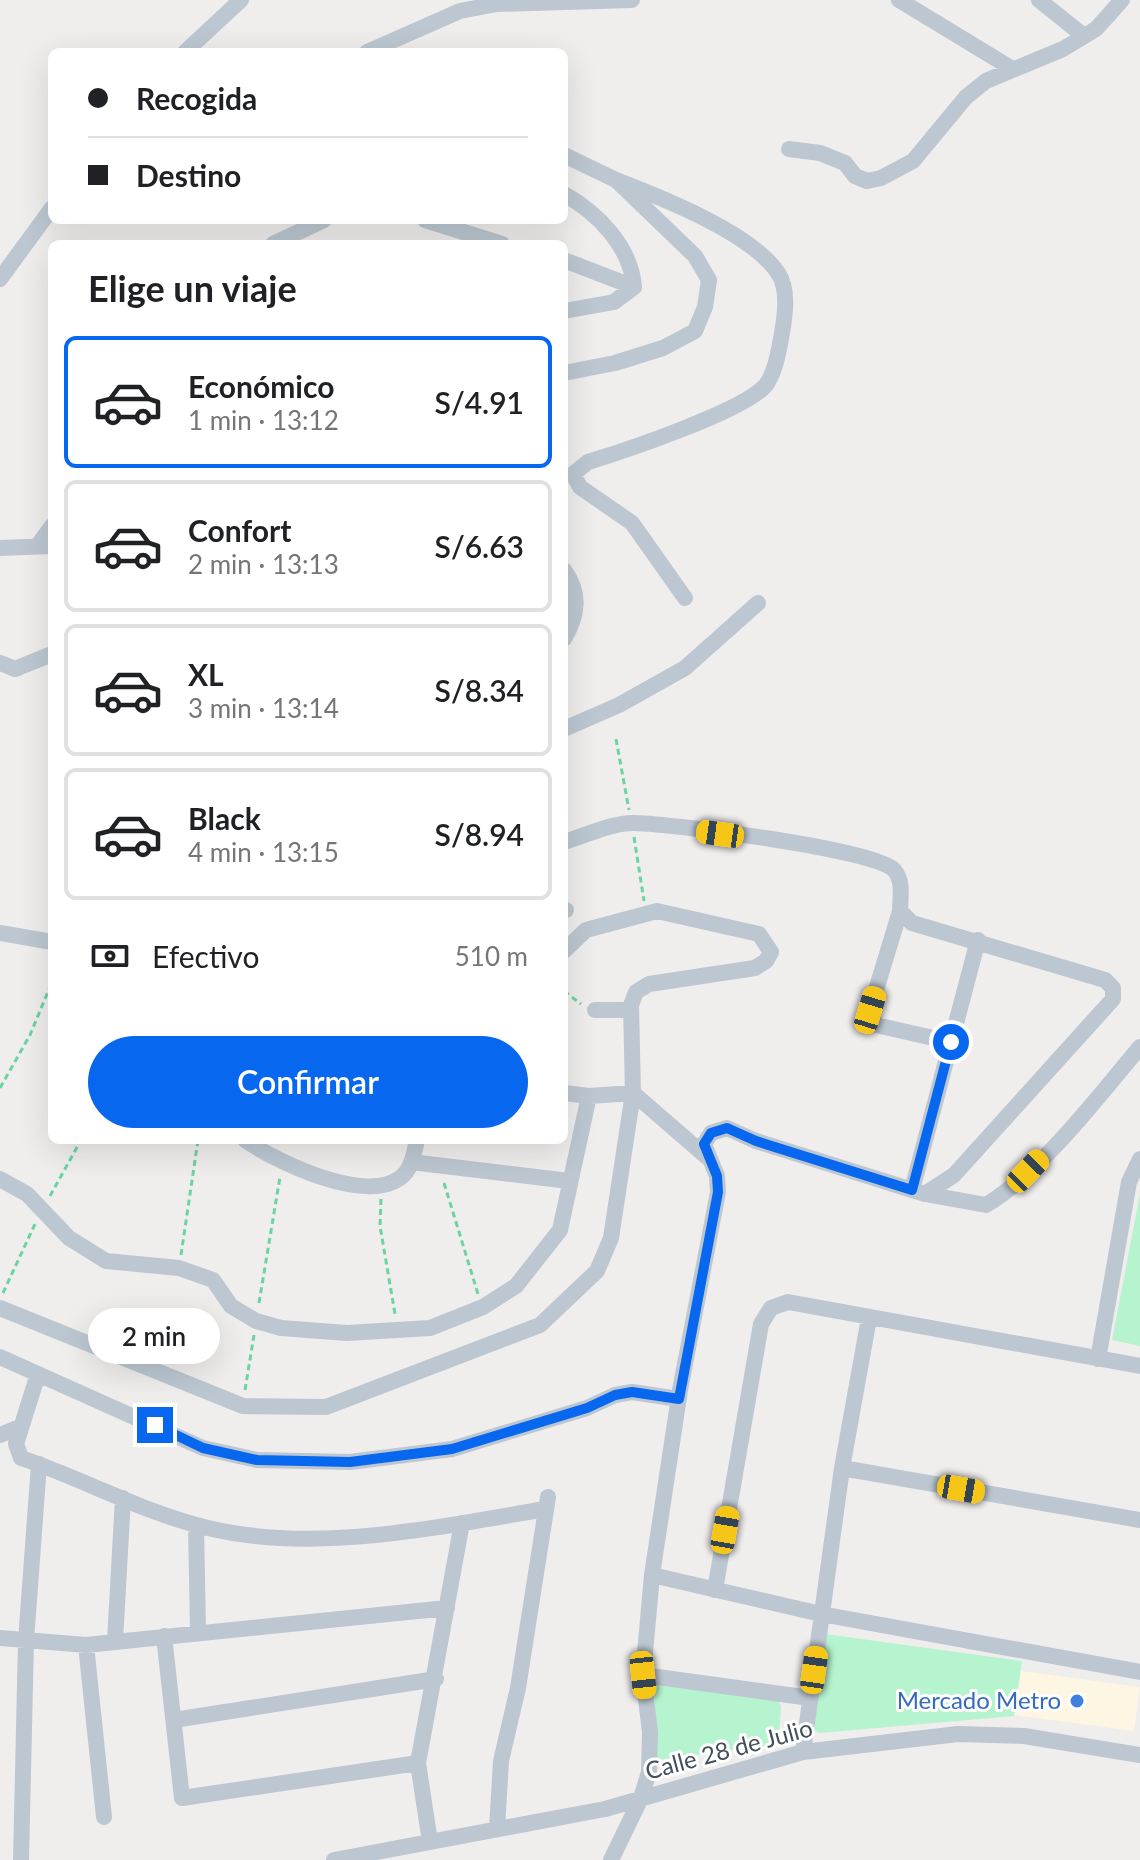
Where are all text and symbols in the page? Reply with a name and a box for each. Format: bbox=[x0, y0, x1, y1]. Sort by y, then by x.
text: Recogida bbox=[136, 80, 257, 116]
text: Destino bbox=[136, 157, 241, 193]
text: Elige un viaje bbox=[88, 266, 297, 310]
icon: car bbox=[92, 366, 164, 438]
text: Económico bbox=[188, 368, 334, 404]
text: S/4.91 bbox=[435, 384, 524, 420]
text: 1 min · 13:12 bbox=[188, 404, 339, 436]
icon: car bbox=[92, 510, 164, 582]
text: Confort bbox=[188, 512, 291, 548]
text: S/6.63 bbox=[435, 528, 524, 564]
text: 2 min · 13:13 bbox=[188, 548, 339, 580]
icon: car bbox=[92, 654, 164, 726]
text: XL bbox=[188, 656, 224, 692]
text: S/8.34 bbox=[435, 672, 524, 708]
text: 3 min · 13:14 bbox=[188, 692, 339, 724]
icon: car bbox=[92, 798, 164, 870]
text: Black bbox=[188, 800, 261, 836]
text: S/8.94 bbox=[435, 816, 524, 852]
car bbox=[695, 819, 745, 849]
text: 4 min · 13:15 bbox=[188, 836, 339, 868]
icon: cash bbox=[88, 934, 132, 978]
text: Efectivo bbox=[152, 938, 259, 974]
text: 510 m bbox=[455, 940, 528, 972]
car bbox=[852, 984, 888, 1036]
route start bbox=[933, 1024, 969, 1060]
button: Confirmar bbox=[88, 1036, 528, 1128]
car bbox=[1003, 1145, 1053, 1197]
callout: 2 min bbox=[89, 1309, 221, 1365]
text: 2 min bbox=[122, 1320, 186, 1352]
route end bbox=[137, 1407, 173, 1443]
car bbox=[935, 1473, 987, 1505]
car bbox=[709, 1504, 741, 1556]
car bbox=[799, 1645, 829, 1695]
car bbox=[629, 1650, 657, 1700]
place label: Mercado Metro bbox=[897, 1685, 1061, 1714]
marker: Mercado Metro bbox=[1068, 1692, 1086, 1710]
street label: Calle 28 de Julio bbox=[642, 1712, 815, 1785]

